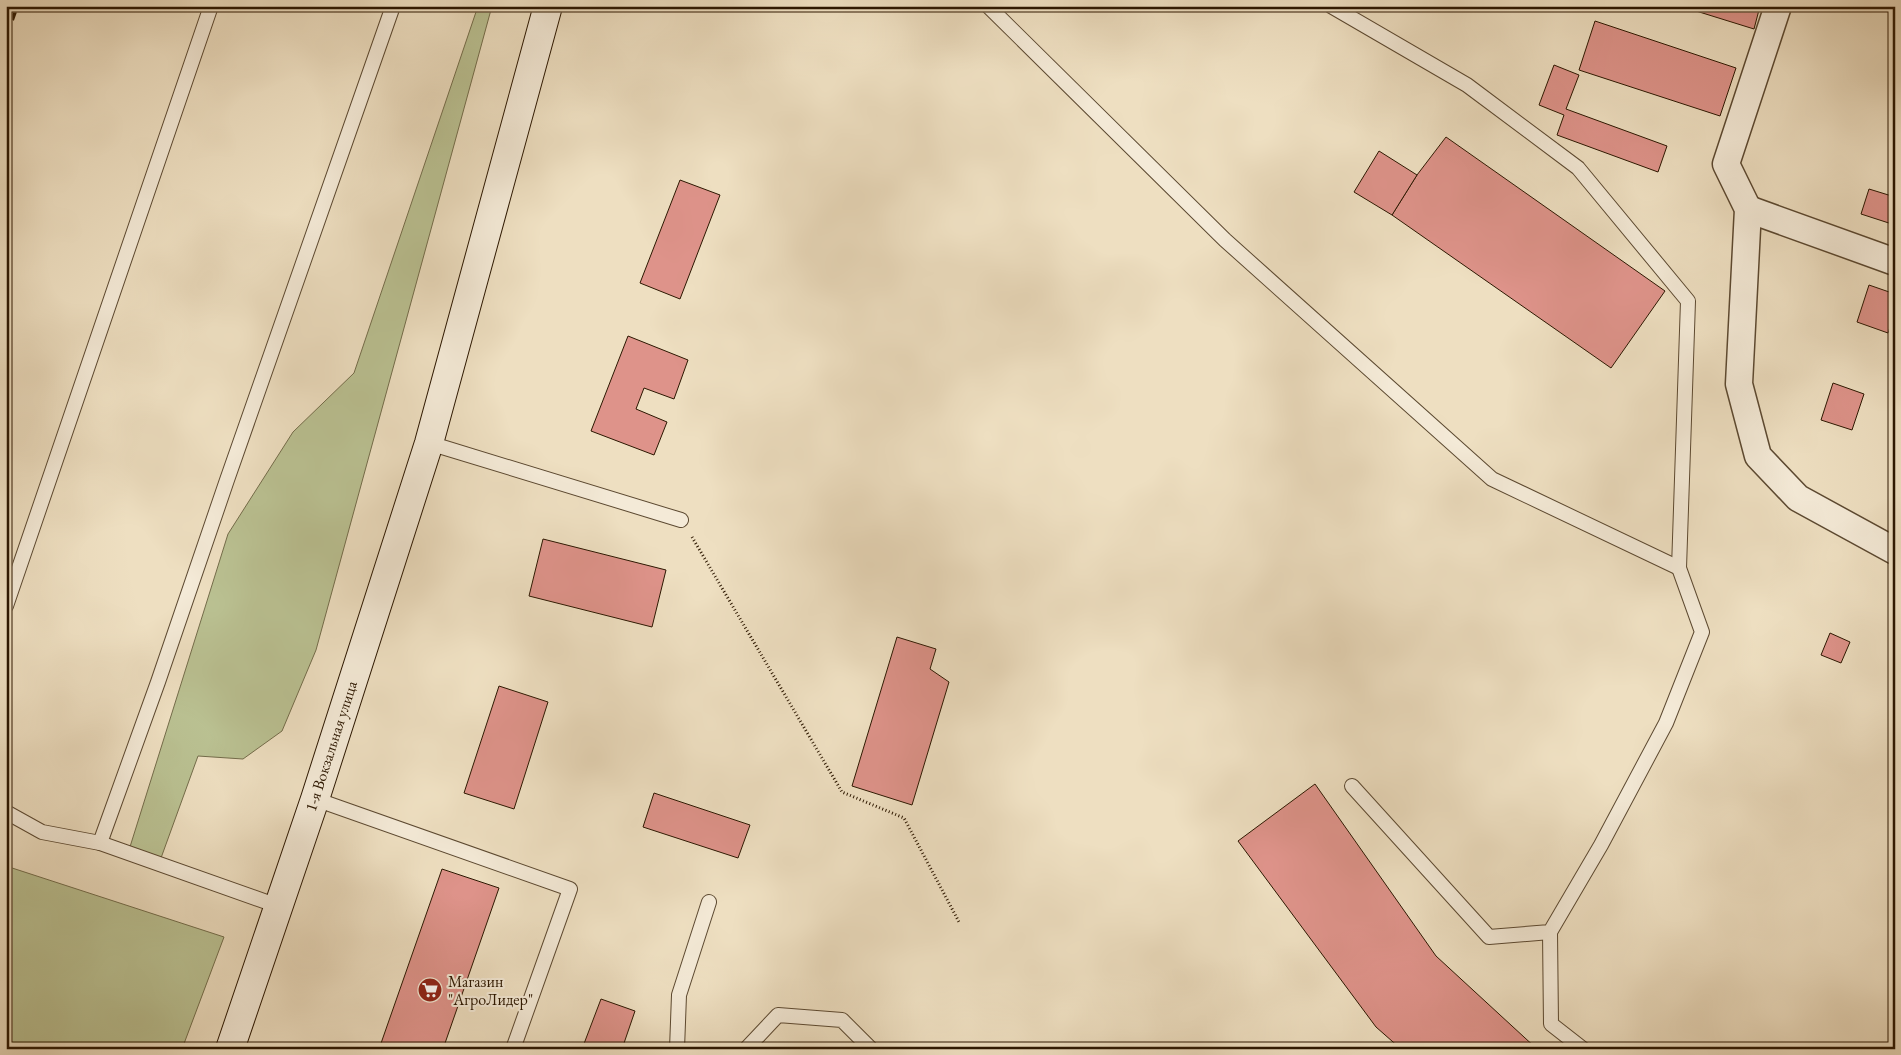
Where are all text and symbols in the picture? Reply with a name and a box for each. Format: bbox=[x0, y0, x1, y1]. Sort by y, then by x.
street label: 1-я Вокзальная улица bbox=[300, 677, 362, 814]
place label: Магазин "АгроЛидер" bbox=[448, 971, 533, 1010]
supermarket icon: Магазин "АгроЛидер" bbox=[417, 977, 443, 1003]

